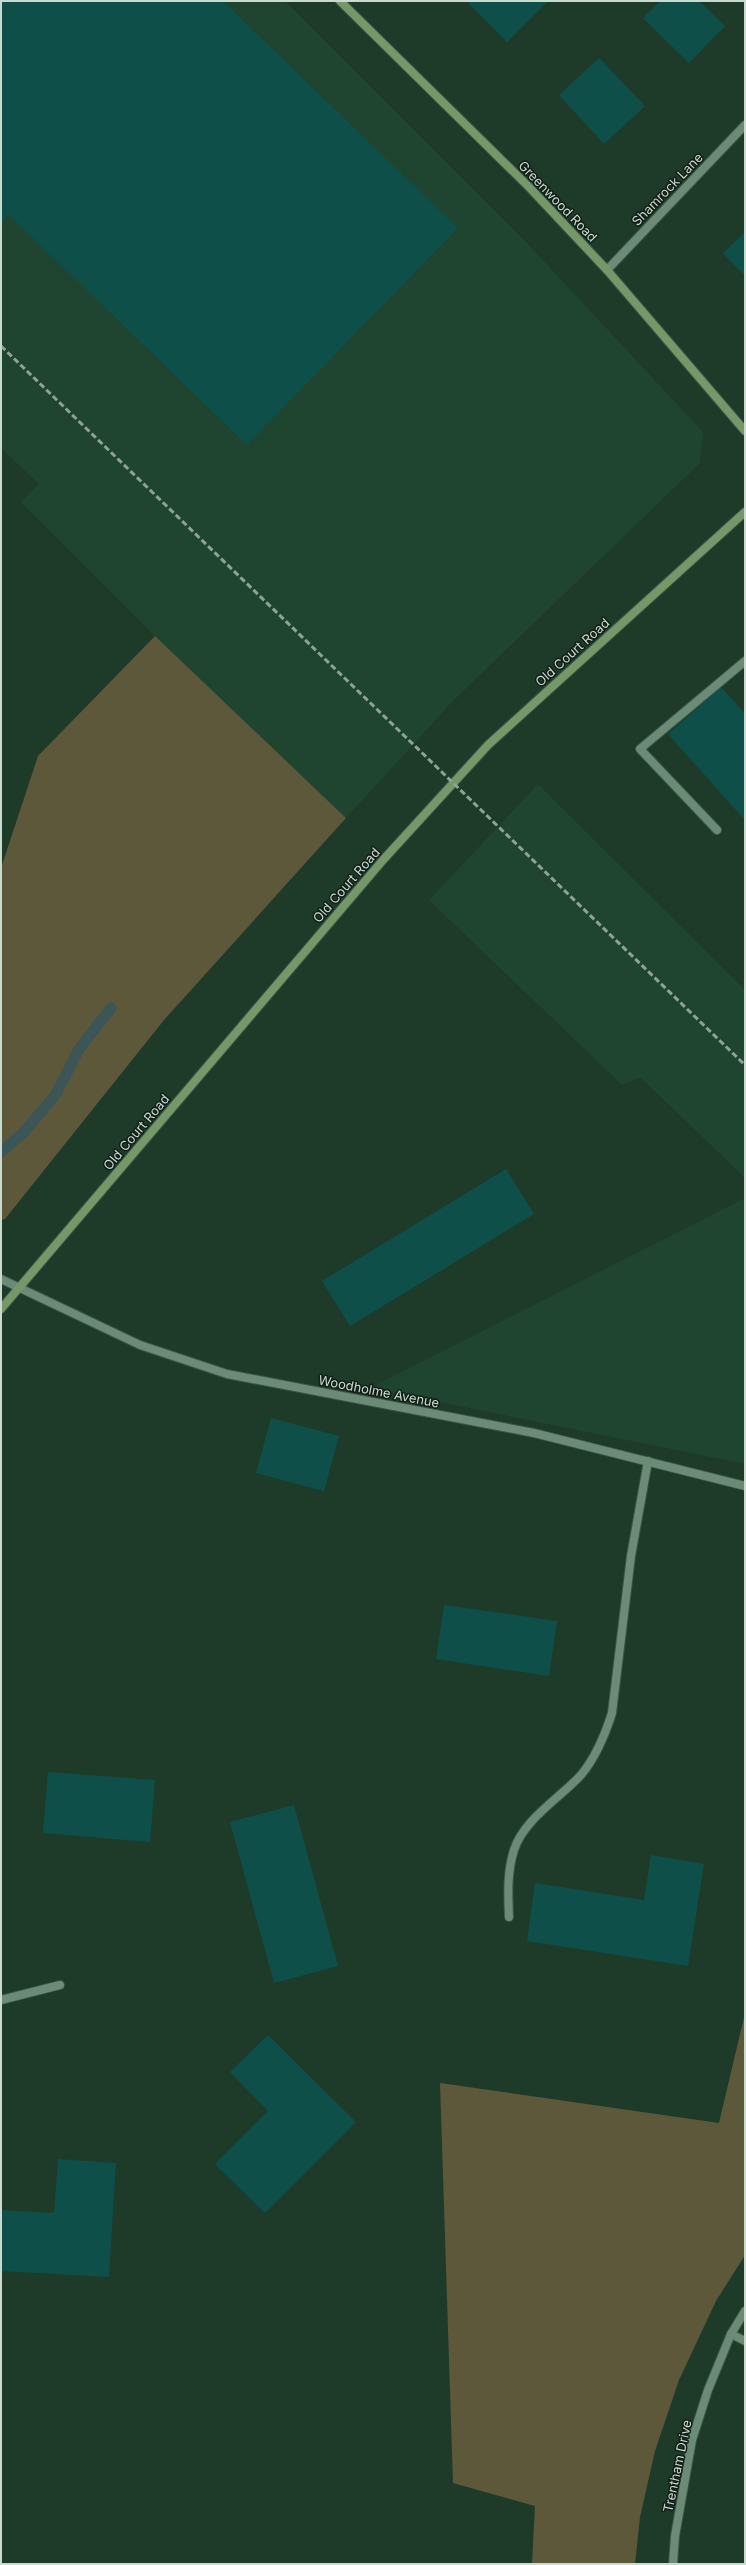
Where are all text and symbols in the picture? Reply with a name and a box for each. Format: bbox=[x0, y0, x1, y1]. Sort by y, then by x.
street label: Shamrock Lane bbox=[628, 149, 706, 229]
street label: Greenwood Road bbox=[515, 157, 601, 245]
street label: Old Court Road bbox=[532, 615, 612, 689]
street label: Old Court Road bbox=[309, 844, 383, 926]
street label: Old Court Road bbox=[100, 1091, 172, 1173]
street label: Woodholme Avenue bbox=[317, 1371, 441, 1411]
street label: Trentham Drive bbox=[659, 2418, 695, 2514]

